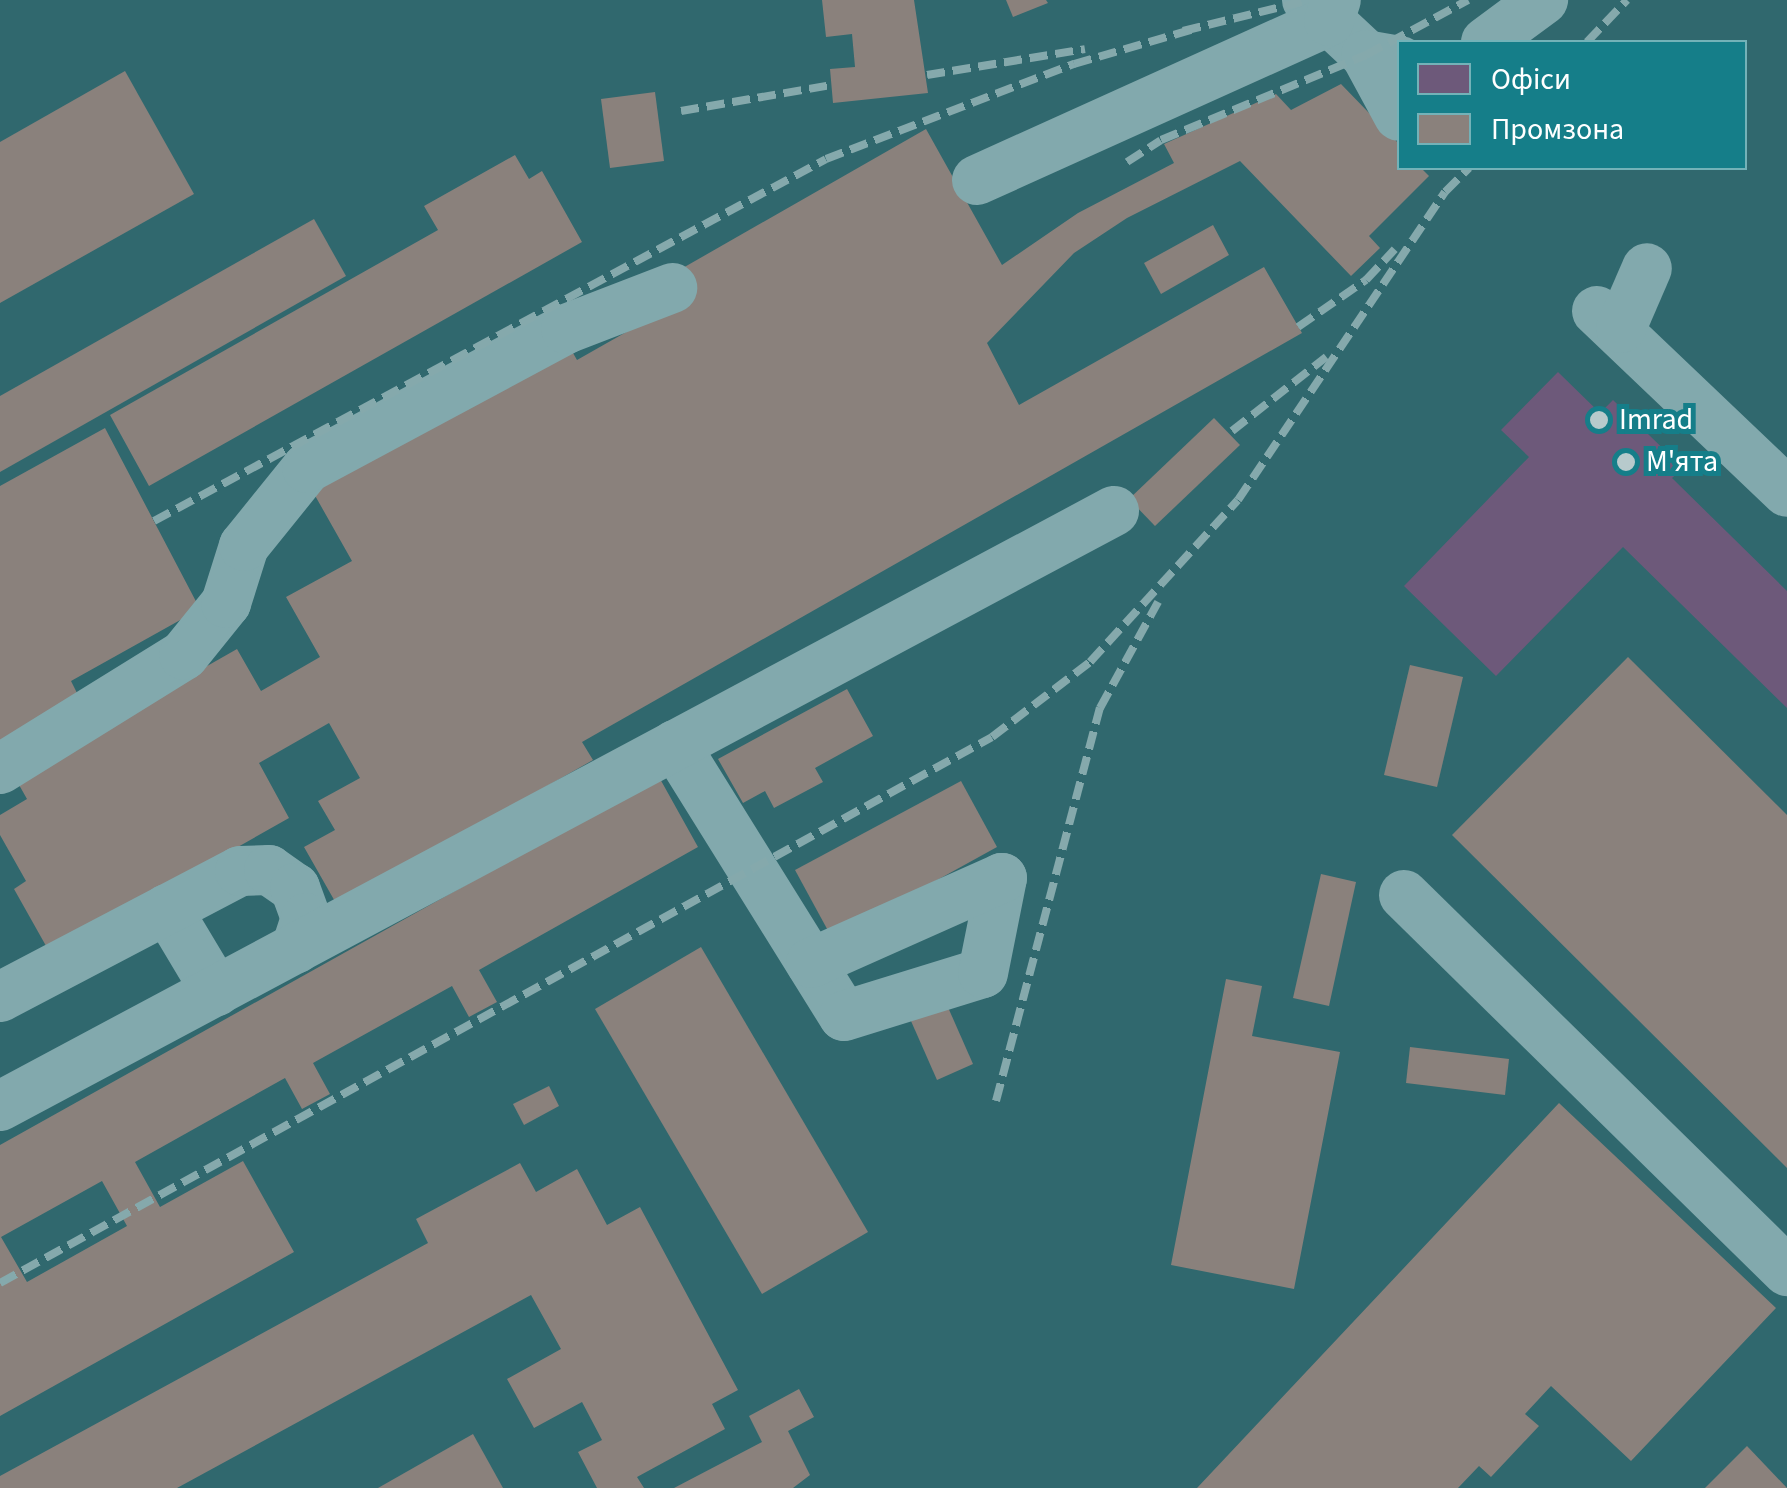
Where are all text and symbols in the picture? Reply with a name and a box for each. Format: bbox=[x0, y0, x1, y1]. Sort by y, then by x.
legend bbox=[1397, 40, 1747, 170]
text: Офіси bbox=[1491, 58, 1571, 101]
text: Промзона bbox=[1491, 108, 1624, 151]
place label: Imrad bbox=[1619, 402, 1693, 438]
marker: Imrad bbox=[1588, 409, 1610, 431]
place label: М'ята bbox=[1646, 444, 1718, 480]
marker: М'ята bbox=[1615, 451, 1637, 473]

